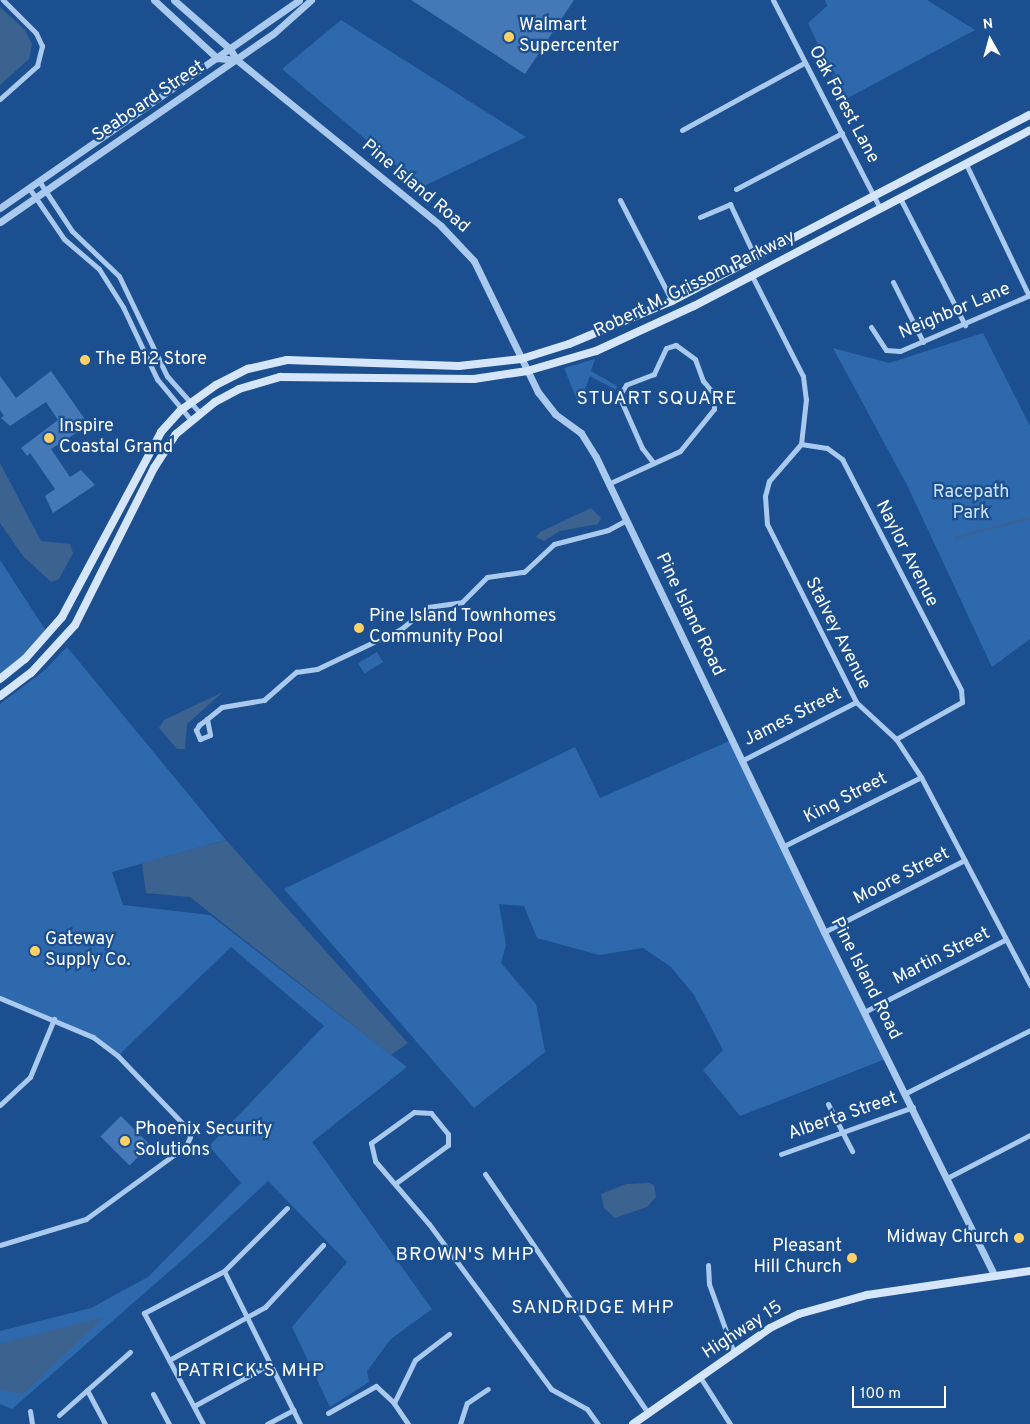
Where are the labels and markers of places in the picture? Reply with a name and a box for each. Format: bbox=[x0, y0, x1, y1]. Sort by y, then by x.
place label: Walmart Supercenter bbox=[519, 16, 619, 58]
marker: Walmart Supercenter bbox=[503, 31, 515, 43]
place label: The B12 Store bbox=[95, 349, 207, 371]
marker: The B12 Store bbox=[79, 354, 91, 366]
place label: Inspire Coastal Grand bbox=[59, 417, 173, 459]
marker: Inspire Coastal Grand bbox=[43, 432, 55, 444]
place label: Pine Island Townhomes Community Pool bbox=[369, 607, 557, 650]
marker: Pine Island Townhomes Community Pool bbox=[353, 622, 365, 634]
place label: Gateway Supply Co. bbox=[45, 930, 130, 972]
marker: Gateway Supply Co. bbox=[29, 945, 41, 957]
place label: Phoenix Security Solutions bbox=[135, 1120, 272, 1162]
marker: Phoenix Security Solutions bbox=[119, 1135, 131, 1147]
place label: Midway Church bbox=[886, 1227, 1009, 1249]
marker: Midway Church bbox=[1013, 1232, 1025, 1244]
place label: Pleasant Hill Church bbox=[753, 1237, 842, 1280]
marker: Pleasant Hill Church bbox=[846, 1252, 858, 1264]

